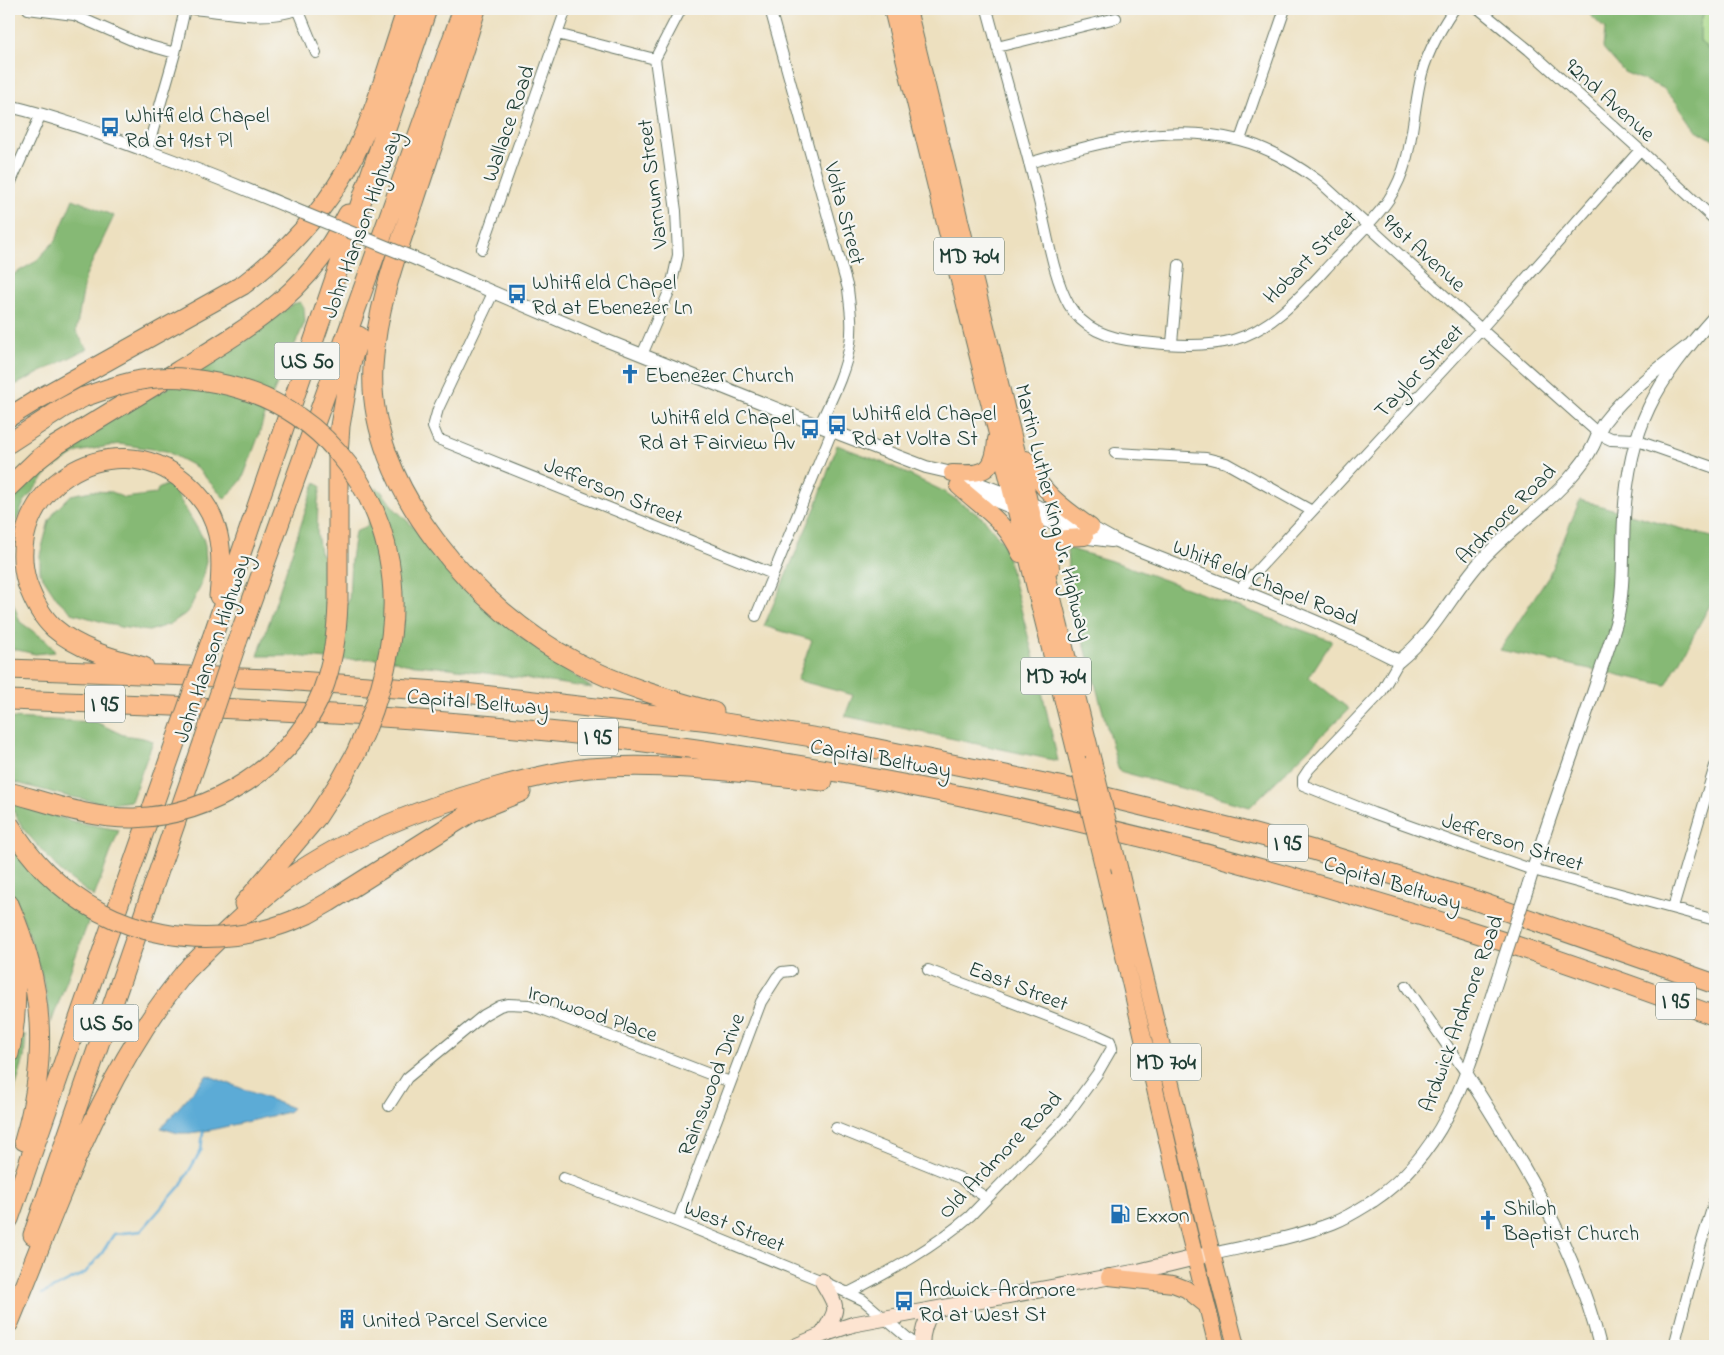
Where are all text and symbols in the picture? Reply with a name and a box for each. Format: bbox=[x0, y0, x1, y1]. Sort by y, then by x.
street label: 92nd Avenue bbox=[1557, 52, 1661, 151]
street label: Wallace Road bbox=[475, 61, 545, 186]
place label: Whitfield Chapel Rd at 91st Pl bbox=[125, 101, 269, 158]
bus stop icon: Whitfield Chapel Rd at 91st Pl bbox=[99, 116, 121, 138]
street label: Varnum Street bbox=[630, 116, 678, 251]
street label: John Hanson Highway bbox=[315, 127, 414, 324]
street label: Volta Street bbox=[814, 158, 872, 269]
street label: Hobart Street bbox=[1257, 203, 1366, 313]
street label: 91st Avenue bbox=[1374, 208, 1472, 301]
road number: MD 704 bbox=[934, 238, 1004, 274]
place label: Whitfield Chapel Rd at Ebenezer Ln bbox=[532, 268, 693, 325]
bus stop icon: Whitfield Chapel Rd at Ebenezer Ln bbox=[506, 283, 528, 305]
street label: Taylor Street bbox=[1368, 317, 1474, 427]
road number: US 50 bbox=[274, 342, 340, 380]
place label: Ebenezer Church bbox=[645, 361, 794, 393]
church icon: Ebenezer Church bbox=[619, 363, 641, 385]
street label: Martin Luther King Jr. Highway bbox=[1004, 381, 1100, 645]
place label: Whitfield Chapel Rd at Volta St bbox=[852, 399, 996, 456]
place label: Whitfield Chapel Rd at Fairview Av bbox=[639, 403, 795, 460]
bus stop icon: Whitfield Chapel Rd at Volta St bbox=[826, 414, 848, 436]
bus stop icon: Whitfield Chapel Rd at Fairview Av bbox=[799, 418, 821, 440]
street label: Jefferson Street bbox=[539, 450, 688, 535]
street label: Ardmore Road bbox=[1449, 457, 1565, 573]
street label: Whitfield Chapel Road bbox=[1167, 532, 1363, 636]
street label: John Hanson Highway bbox=[167, 550, 262, 748]
road number: MD 704 bbox=[1021, 658, 1091, 694]
street label: Capital Beltway bbox=[405, 682, 550, 727]
road number: I 95 bbox=[85, 686, 125, 722]
road number: I 95 bbox=[578, 719, 618, 756]
street label: Capital Beltway bbox=[807, 732, 954, 789]
street label: Jefferson Street bbox=[1437, 806, 1588, 882]
road number: I 95 bbox=[1268, 824, 1308, 861]
street label: Capital Beltway bbox=[1319, 849, 1465, 922]
street label: Ardwick Ardmore Road bbox=[1412, 911, 1513, 1117]
street label: East Street bbox=[963, 954, 1073, 1022]
street label: Ironwood Place bbox=[523, 978, 662, 1052]
road number: I 95 bbox=[1656, 982, 1696, 1019]
road number: US 50 bbox=[74, 1004, 138, 1042]
street label: Rainswood Drive bbox=[671, 1009, 755, 1161]
road number: MD 704 bbox=[1131, 1044, 1201, 1080]
street label: Old Ardmore Road bbox=[932, 1085, 1071, 1227]
street label: West Street bbox=[679, 1193, 790, 1263]
place label: Shiloh Baptist Church bbox=[1502, 1194, 1639, 1251]
place label: Exxon bbox=[1135, 1201, 1190, 1233]
fuel station icon: Exxon bbox=[1109, 1203, 1131, 1225]
church icon: Shiloh Baptist Church bbox=[1477, 1209, 1499, 1231]
place label: Ardwick-Ardmore Rd at West St bbox=[919, 1275, 1076, 1332]
bus stop icon: Ardwick-Ardmore Rd at West St bbox=[893, 1290, 915, 1312]
place label: United Parcel Service bbox=[362, 1306, 548, 1338]
building icon: United Parcel Service bbox=[336, 1308, 358, 1330]

